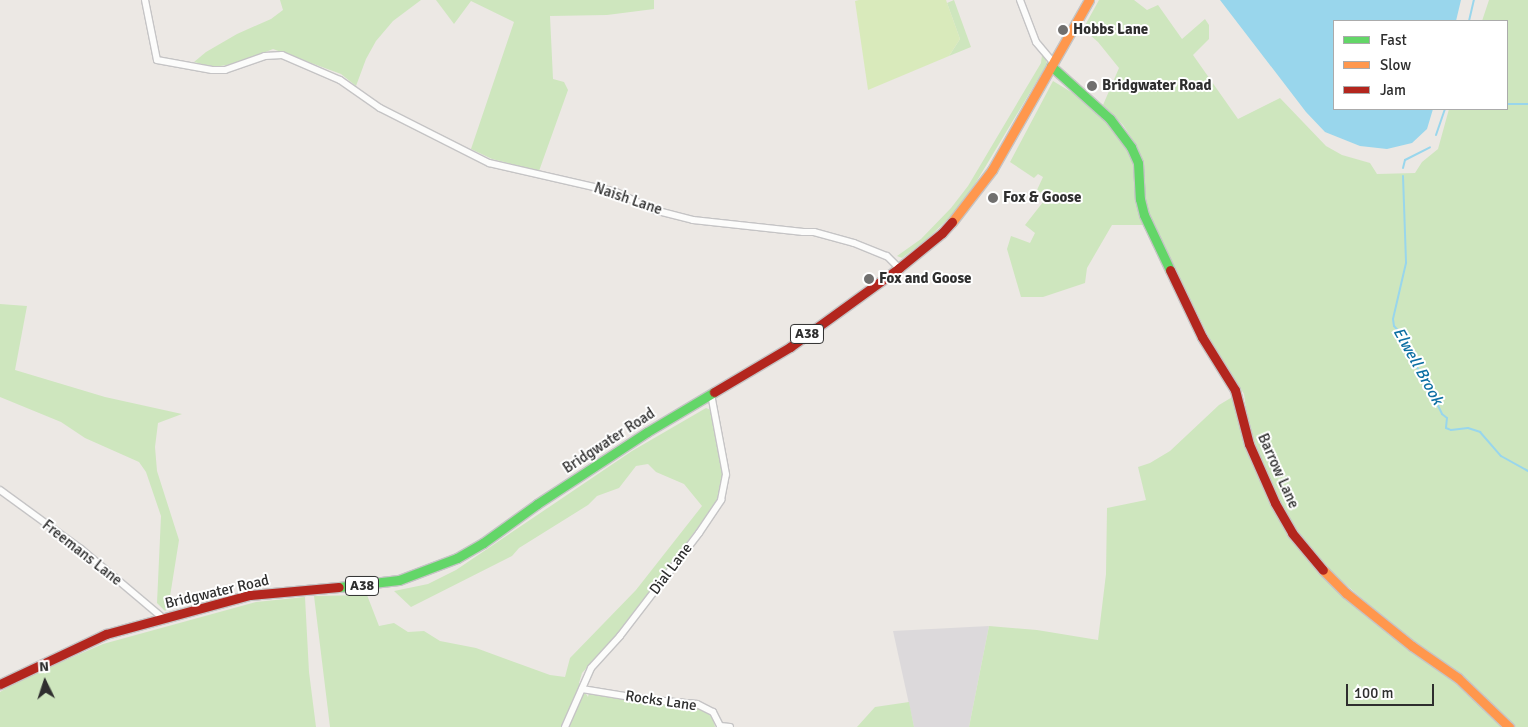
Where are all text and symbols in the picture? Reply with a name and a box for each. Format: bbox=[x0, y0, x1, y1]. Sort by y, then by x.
legend bbox=[1333, 20, 1508, 110]
place label: Hobbs Lane bbox=[1073, 21, 1148, 39]
marker: Hobbs Lane bbox=[1057, 24, 1069, 36]
text: Fast bbox=[1380, 31, 1407, 49]
text: Slow bbox=[1380, 56, 1411, 74]
place label: Bridgwater Road bbox=[1102, 77, 1212, 95]
marker: Bridgwater Road bbox=[1086, 80, 1098, 92]
text: Jam bbox=[1380, 81, 1406, 99]
street label: Naish Lane bbox=[592, 179, 664, 219]
place label: Fox & Goose bbox=[1003, 189, 1081, 207]
marker: Fox & Goose bbox=[987, 192, 999, 204]
place label: Fox and Goose bbox=[879, 270, 972, 288]
marker: Fox and Goose bbox=[863, 273, 875, 285]
road number: A38 bbox=[790, 322, 824, 346]
water label: Elwell Brook bbox=[1389, 324, 1447, 408]
street label: Bridgwater Road bbox=[560, 405, 658, 477]
street label: Barrow Lane bbox=[1253, 431, 1303, 511]
street label: Freemans Lane bbox=[39, 516, 125, 590]
street label: Dial Lane bbox=[646, 540, 696, 598]
street label: Bridgwater Road bbox=[163, 571, 271, 613]
road number: A38 bbox=[344, 574, 380, 598]
north arrow bbox=[20, 657, 70, 707]
text: N bbox=[38, 658, 49, 675]
scale bar bbox=[1348, 674, 1436, 706]
text: 100 m bbox=[1354, 684, 1394, 702]
street label: Rocks Lane bbox=[624, 687, 698, 715]

